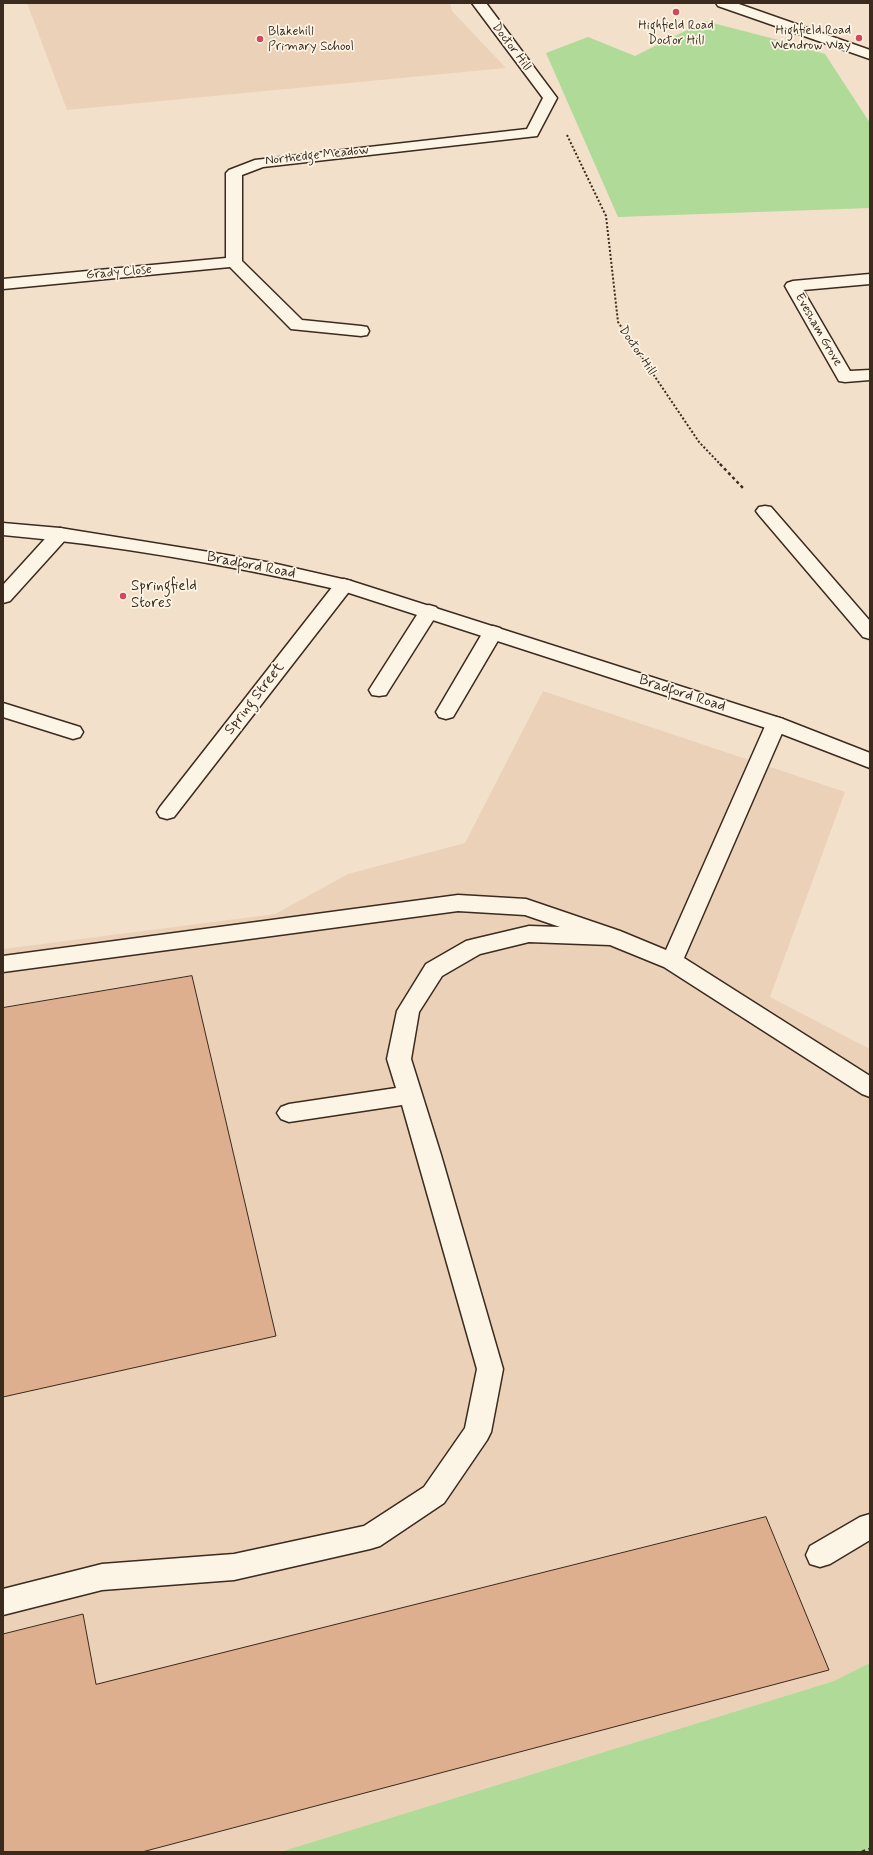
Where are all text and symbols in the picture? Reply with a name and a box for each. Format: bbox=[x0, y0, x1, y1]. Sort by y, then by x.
marker: Highfield Road Doctor Hill bbox=[671, 7, 681, 17]
place label: Highfield Road Doctor Hill bbox=[638, 18, 714, 49]
street label: Doctor Hill bbox=[488, 20, 534, 74]
place label: Highfield Road Wendrow Way bbox=[771, 23, 851, 54]
place label: Blakehill Primary School bbox=[268, 24, 354, 55]
marker: Highfield Road Wendrow Way bbox=[854, 33, 864, 43]
marker: Blakehill Primary School bbox=[255, 34, 265, 44]
street label: Northedge Meadow bbox=[264, 143, 370, 169]
street label: Grady Close bbox=[85, 262, 153, 284]
street label: Evesham Grove bbox=[791, 291, 845, 369]
street label: Doctor Hill bbox=[615, 323, 659, 379]
street label: Bradford Road bbox=[205, 549, 297, 583]
place label: Springfield Stores bbox=[131, 578, 197, 613]
marker: Springfield Stores bbox=[118, 591, 128, 601]
street label: Spring Street bbox=[221, 659, 289, 739]
street label: Bradford Road bbox=[636, 672, 728, 716]

